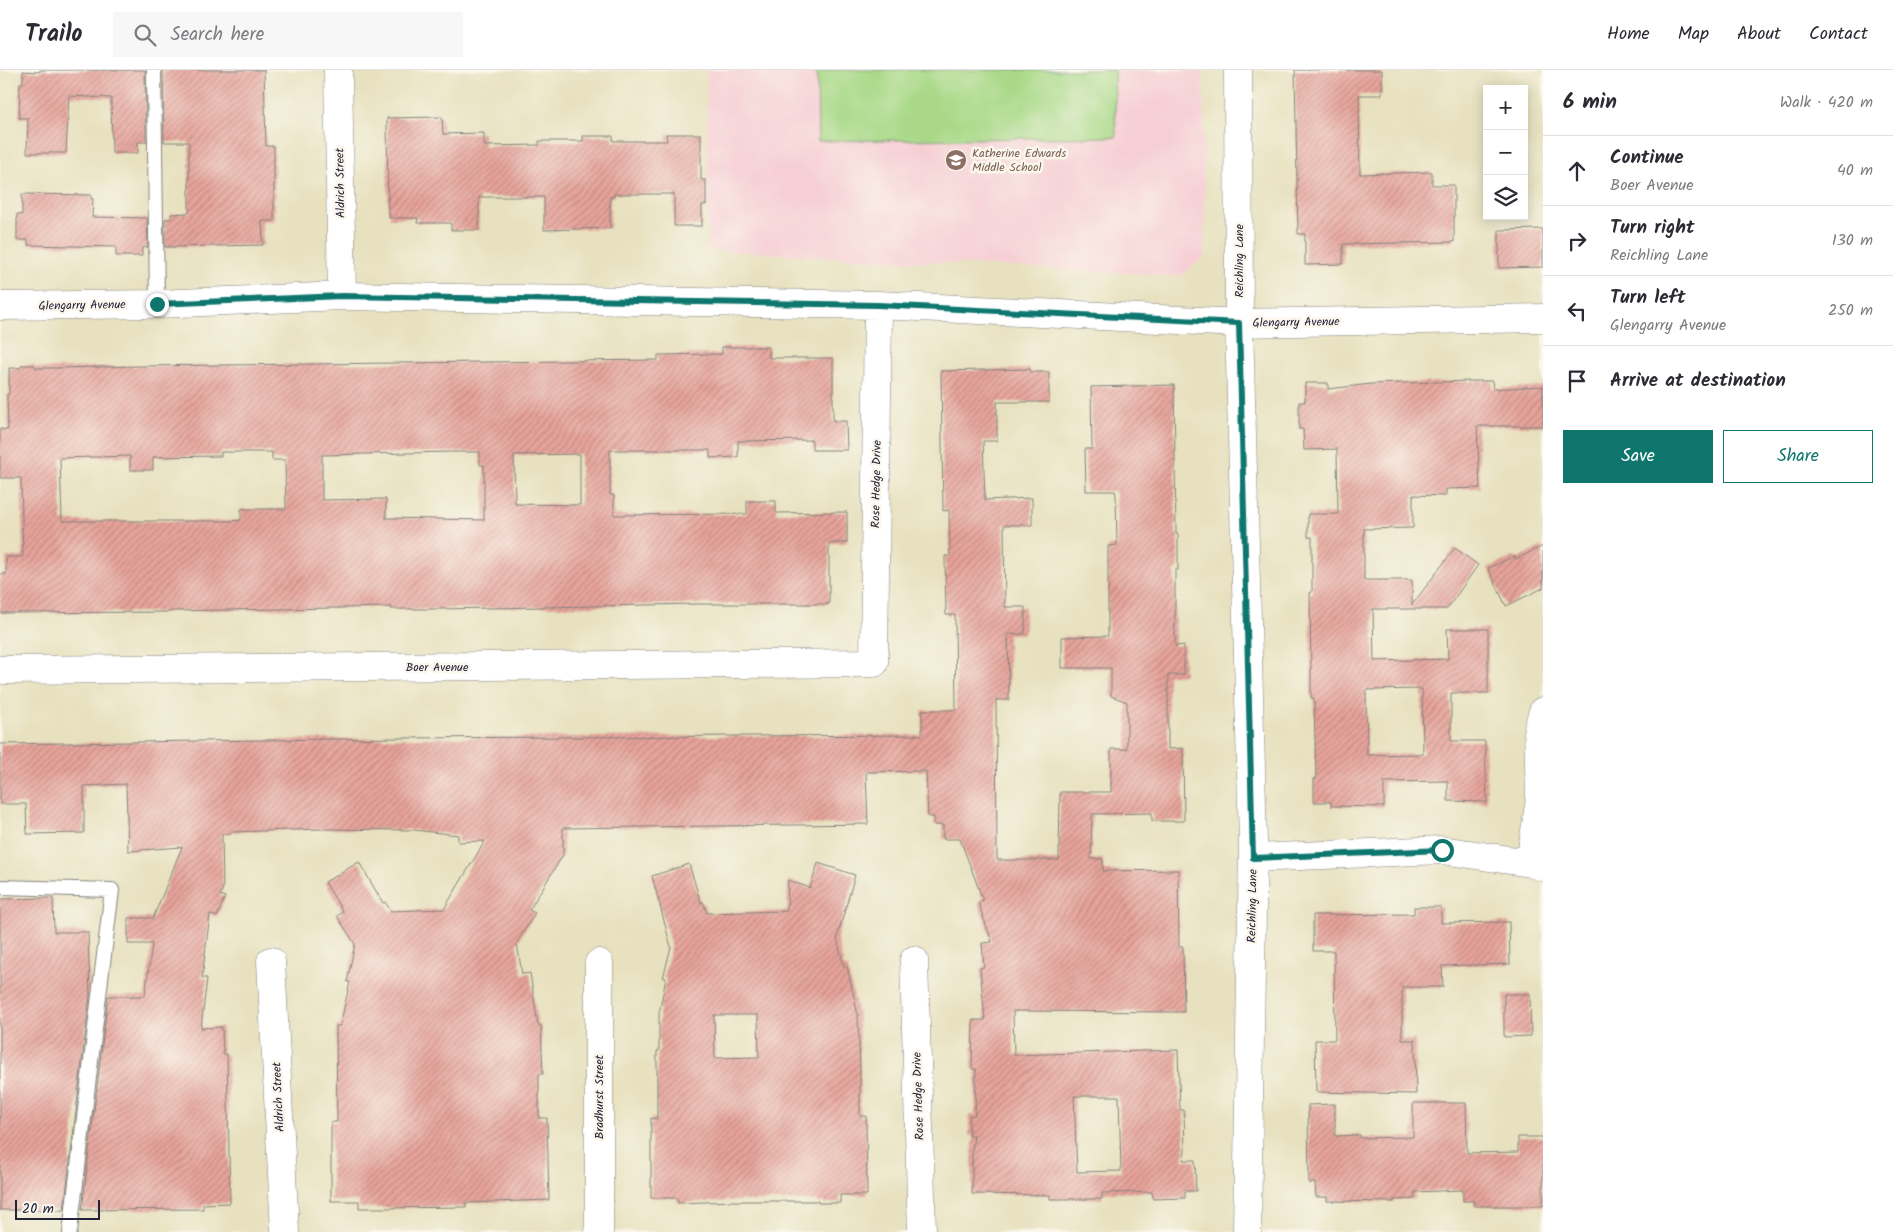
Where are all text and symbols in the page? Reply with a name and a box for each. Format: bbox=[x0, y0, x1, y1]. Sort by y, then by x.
search box bbox=[113, 12, 463, 57]
text: Trailo bbox=[25, 15, 83, 54]
text: Search here bbox=[171, 20, 264, 50]
text: Home bbox=[1607, 20, 1650, 49]
text: Map bbox=[1678, 20, 1709, 49]
text: About bbox=[1737, 20, 1781, 49]
text: Contact bbox=[1809, 20, 1868, 49]
icon: search bbox=[131, 21, 159, 49]
map controls bbox=[1483, 85, 1528, 220]
button: + bbox=[1483, 85, 1528, 130]
text: 6 min bbox=[1563, 86, 1617, 119]
text: Walk · 420 m bbox=[1780, 90, 1873, 115]
button: − bbox=[1483, 130, 1528, 175]
text: Continue bbox=[1610, 143, 1683, 173]
place label: Katherine Edwards Middle School bbox=[972, 144, 1066, 177]
street label: Aldrich Street bbox=[330, 147, 351, 218]
school or university icon: Katherine Edwards Middle School bbox=[944, 148, 968, 172]
icon: ahead bbox=[1563, 157, 1591, 185]
text: 40 m bbox=[1837, 158, 1873, 183]
text: Boer Avenue bbox=[1610, 173, 1693, 198]
button: layers bbox=[1483, 175, 1528, 220]
text: Turn right bbox=[1610, 213, 1695, 243]
street label: Reichling Lane bbox=[1230, 224, 1249, 298]
icon: right bbox=[1563, 227, 1591, 255]
text: 130 m bbox=[1832, 228, 1873, 253]
text: Reichling Lane bbox=[1610, 243, 1708, 268]
text: Turn left bbox=[1610, 283, 1685, 313]
route end bbox=[146, 293, 169, 316]
street label: Glengarry Avenue bbox=[38, 295, 126, 316]
icon: left bbox=[1563, 297, 1591, 325]
text: 250 m bbox=[1828, 298, 1873, 323]
street label: Glengarry Avenue bbox=[1252, 312, 1340, 333]
text: Glengarry Avenue bbox=[1610, 313, 1726, 338]
text: Arrive at destination bbox=[1610, 366, 1786, 396]
icon: arrive bbox=[1563, 367, 1591, 395]
button: Save bbox=[1563, 430, 1713, 483]
button: Share bbox=[1723, 430, 1873, 483]
street label: Rose Hedge Drive bbox=[866, 439, 887, 528]
street label: Boer Avenue bbox=[406, 658, 469, 677]
route start bbox=[1431, 839, 1454, 862]
street label: Reichling Lane bbox=[1242, 868, 1263, 943]
street label: Rose Hedge Drive bbox=[907, 1051, 930, 1140]
street label: Bradhurst Street bbox=[590, 1054, 609, 1139]
street label: Aldrich Street bbox=[267, 1061, 290, 1132]
scale bar bbox=[15, 1197, 100, 1220]
text: 20 m bbox=[22, 1198, 54, 1220]

